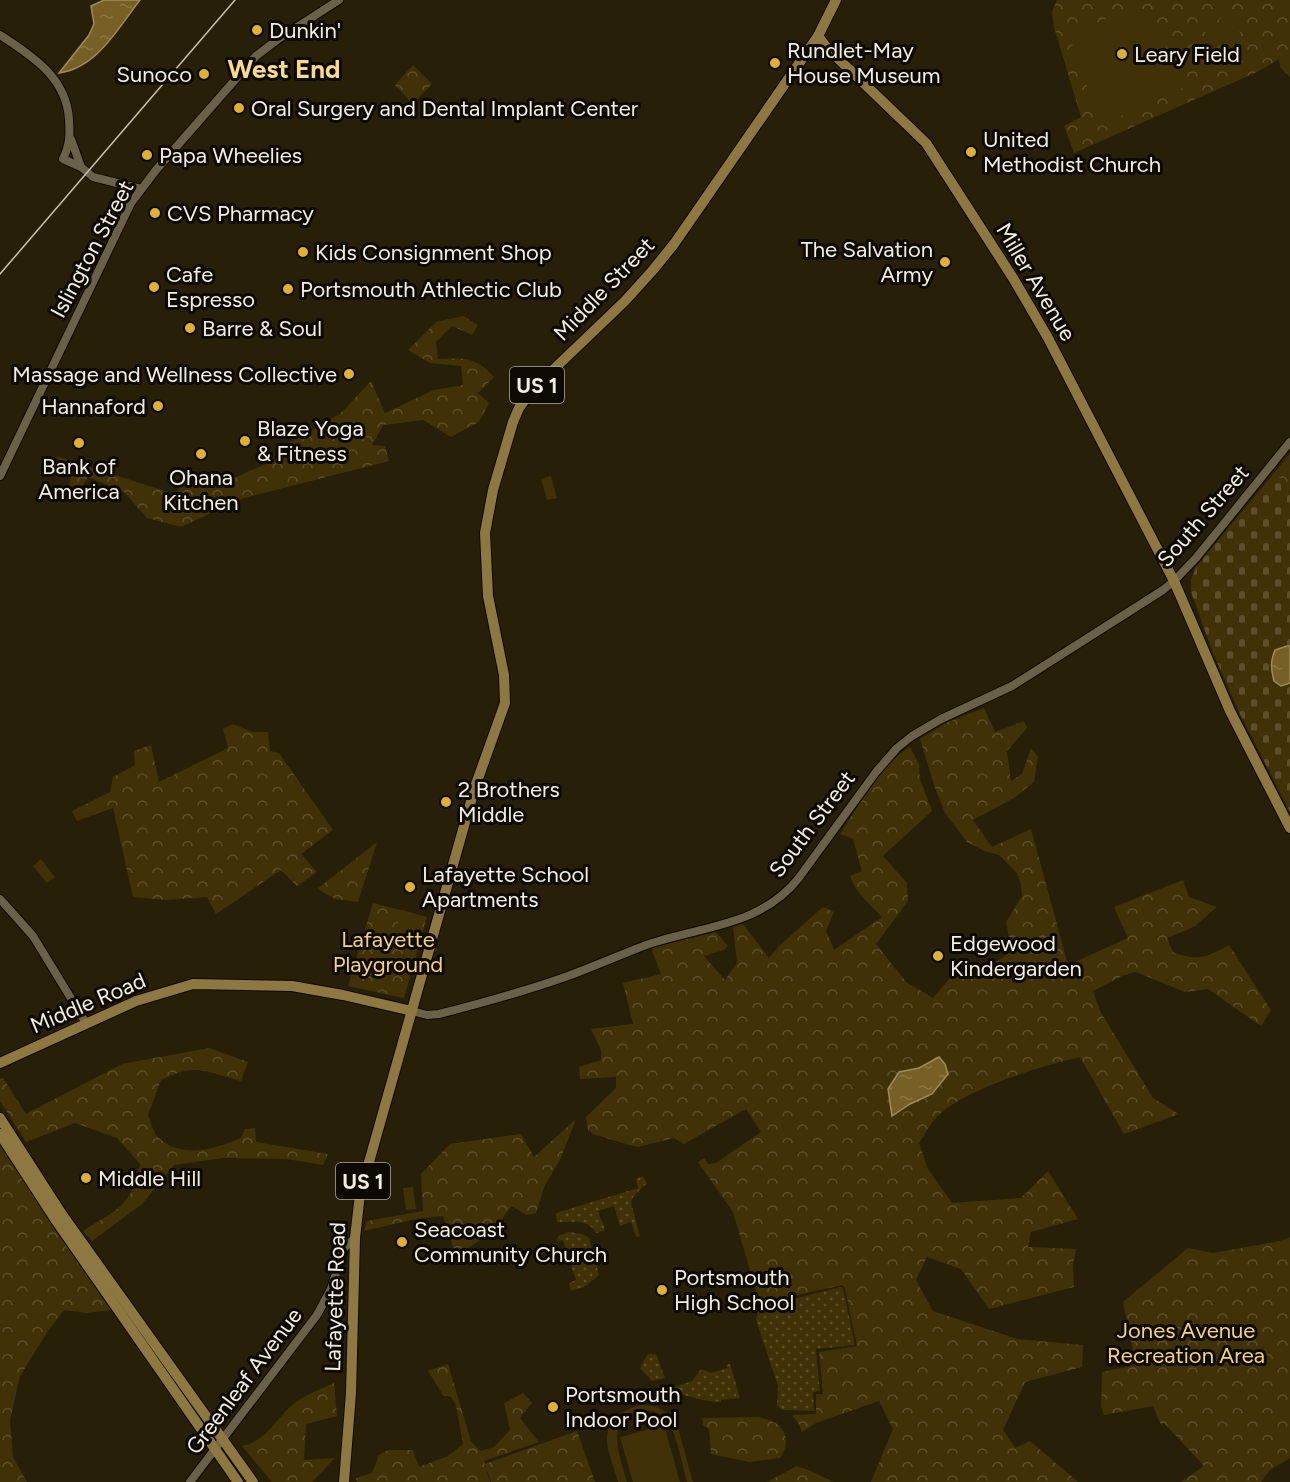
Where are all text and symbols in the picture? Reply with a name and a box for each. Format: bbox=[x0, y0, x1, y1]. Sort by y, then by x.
place label: Dunkin' bbox=[269, 17, 341, 44]
marker: Dunkin' bbox=[250, 23, 264, 37]
place label: Rundlet-May House Museum bbox=[787, 37, 940, 89]
place label: Leary Field bbox=[1134, 41, 1240, 68]
marker: Leary Field bbox=[1115, 47, 1129, 61]
district label: West End bbox=[227, 53, 341, 85]
marker: Rundlet-May House Museum bbox=[768, 56, 782, 70]
place label: Sunoco bbox=[117, 61, 192, 88]
marker: Sunoco bbox=[197, 67, 211, 81]
place label: Oral Surgery and Dental Implant Center bbox=[251, 95, 639, 122]
marker: Oral Surgery and Dental Implant Center bbox=[232, 101, 246, 115]
place label: United Methodist Church bbox=[983, 126, 1161, 178]
place label: Papa Wheelies bbox=[159, 142, 302, 169]
marker: United Methodist Church bbox=[964, 145, 978, 159]
marker: Papa Wheelies bbox=[140, 148, 154, 162]
street label: Islington Street bbox=[44, 176, 140, 322]
place label: CVS Pharmacy bbox=[167, 200, 314, 227]
marker: CVS Pharmacy bbox=[148, 206, 162, 220]
street label: Miller Avenue bbox=[990, 218, 1082, 346]
street label: Middle Street bbox=[548, 232, 660, 346]
place label: The Salvation Army bbox=[801, 236, 933, 288]
place label: Kids Consignment Shop bbox=[315, 239, 552, 266]
marker: Kids Consignment Shop bbox=[296, 245, 310, 259]
marker: The Salvation Army bbox=[938, 255, 952, 269]
place label: Cafe Espresso bbox=[166, 261, 255, 313]
place label: Portsmouth Athlectic Club bbox=[300, 276, 562, 303]
marker: Cafe Espresso bbox=[147, 280, 161, 294]
marker: Portsmouth Athlectic Club bbox=[281, 282, 295, 296]
place label: Barre & Soul bbox=[202, 315, 322, 342]
marker: Barre & Soul bbox=[183, 321, 197, 335]
place label: Massage and Wellness Collective bbox=[12, 361, 337, 388]
marker: Massage and Wellness Collective bbox=[342, 367, 356, 381]
road number: US 1 bbox=[510, 367, 564, 403]
place label: Hannaford bbox=[41, 393, 146, 420]
marker: Hannaford bbox=[151, 399, 165, 413]
place label: Blaze Yoga & Fitness bbox=[257, 415, 364, 467]
marker: Blaze Yoga & Fitness bbox=[238, 434, 252, 448]
marker: Bank of America bbox=[72, 436, 86, 450]
marker: Ohana Kitchen bbox=[194, 447, 208, 461]
place label: Bank of America bbox=[38, 453, 120, 505]
street label: South Street bbox=[1151, 460, 1255, 572]
place label: Ohana Kitchen bbox=[163, 464, 239, 516]
street label: South Street bbox=[763, 765, 861, 883]
place label: 2 Brothers Middle bbox=[458, 776, 560, 828]
marker: 2 Brothers Middle bbox=[439, 795, 453, 809]
place label: Lafayette School Apartments bbox=[422, 861, 589, 913]
marker: Lafayette School Apartments bbox=[403, 880, 417, 894]
park label: Lafayette Playground bbox=[333, 926, 443, 978]
place label: Edgewood Kindergarden bbox=[950, 930, 1082, 982]
marker: Edgewood Kindergarden bbox=[931, 949, 945, 963]
street label: Middle Road bbox=[26, 967, 150, 1039]
road number: US 1 bbox=[336, 1163, 390, 1199]
place label: Middle Hill bbox=[98, 1165, 201, 1192]
marker: Middle Hill bbox=[79, 1171, 93, 1185]
place label: Seacoast Community Church bbox=[414, 1216, 607, 1268]
street label: Lafayette Road bbox=[319, 1222, 351, 1372]
marker: Seacoast Community Church bbox=[395, 1235, 409, 1249]
place label: Portsmouth High School bbox=[674, 1264, 794, 1316]
marker: Portsmouth High School bbox=[655, 1283, 669, 1297]
street label: Greenleaf Avenue bbox=[180, 1302, 308, 1460]
park label: Jones Avenue Recreation Area bbox=[1107, 1317, 1265, 1369]
place label: Portsmouth Indoor Pool bbox=[565, 1381, 681, 1433]
marker: Portsmouth Indoor Pool bbox=[546, 1400, 560, 1414]

